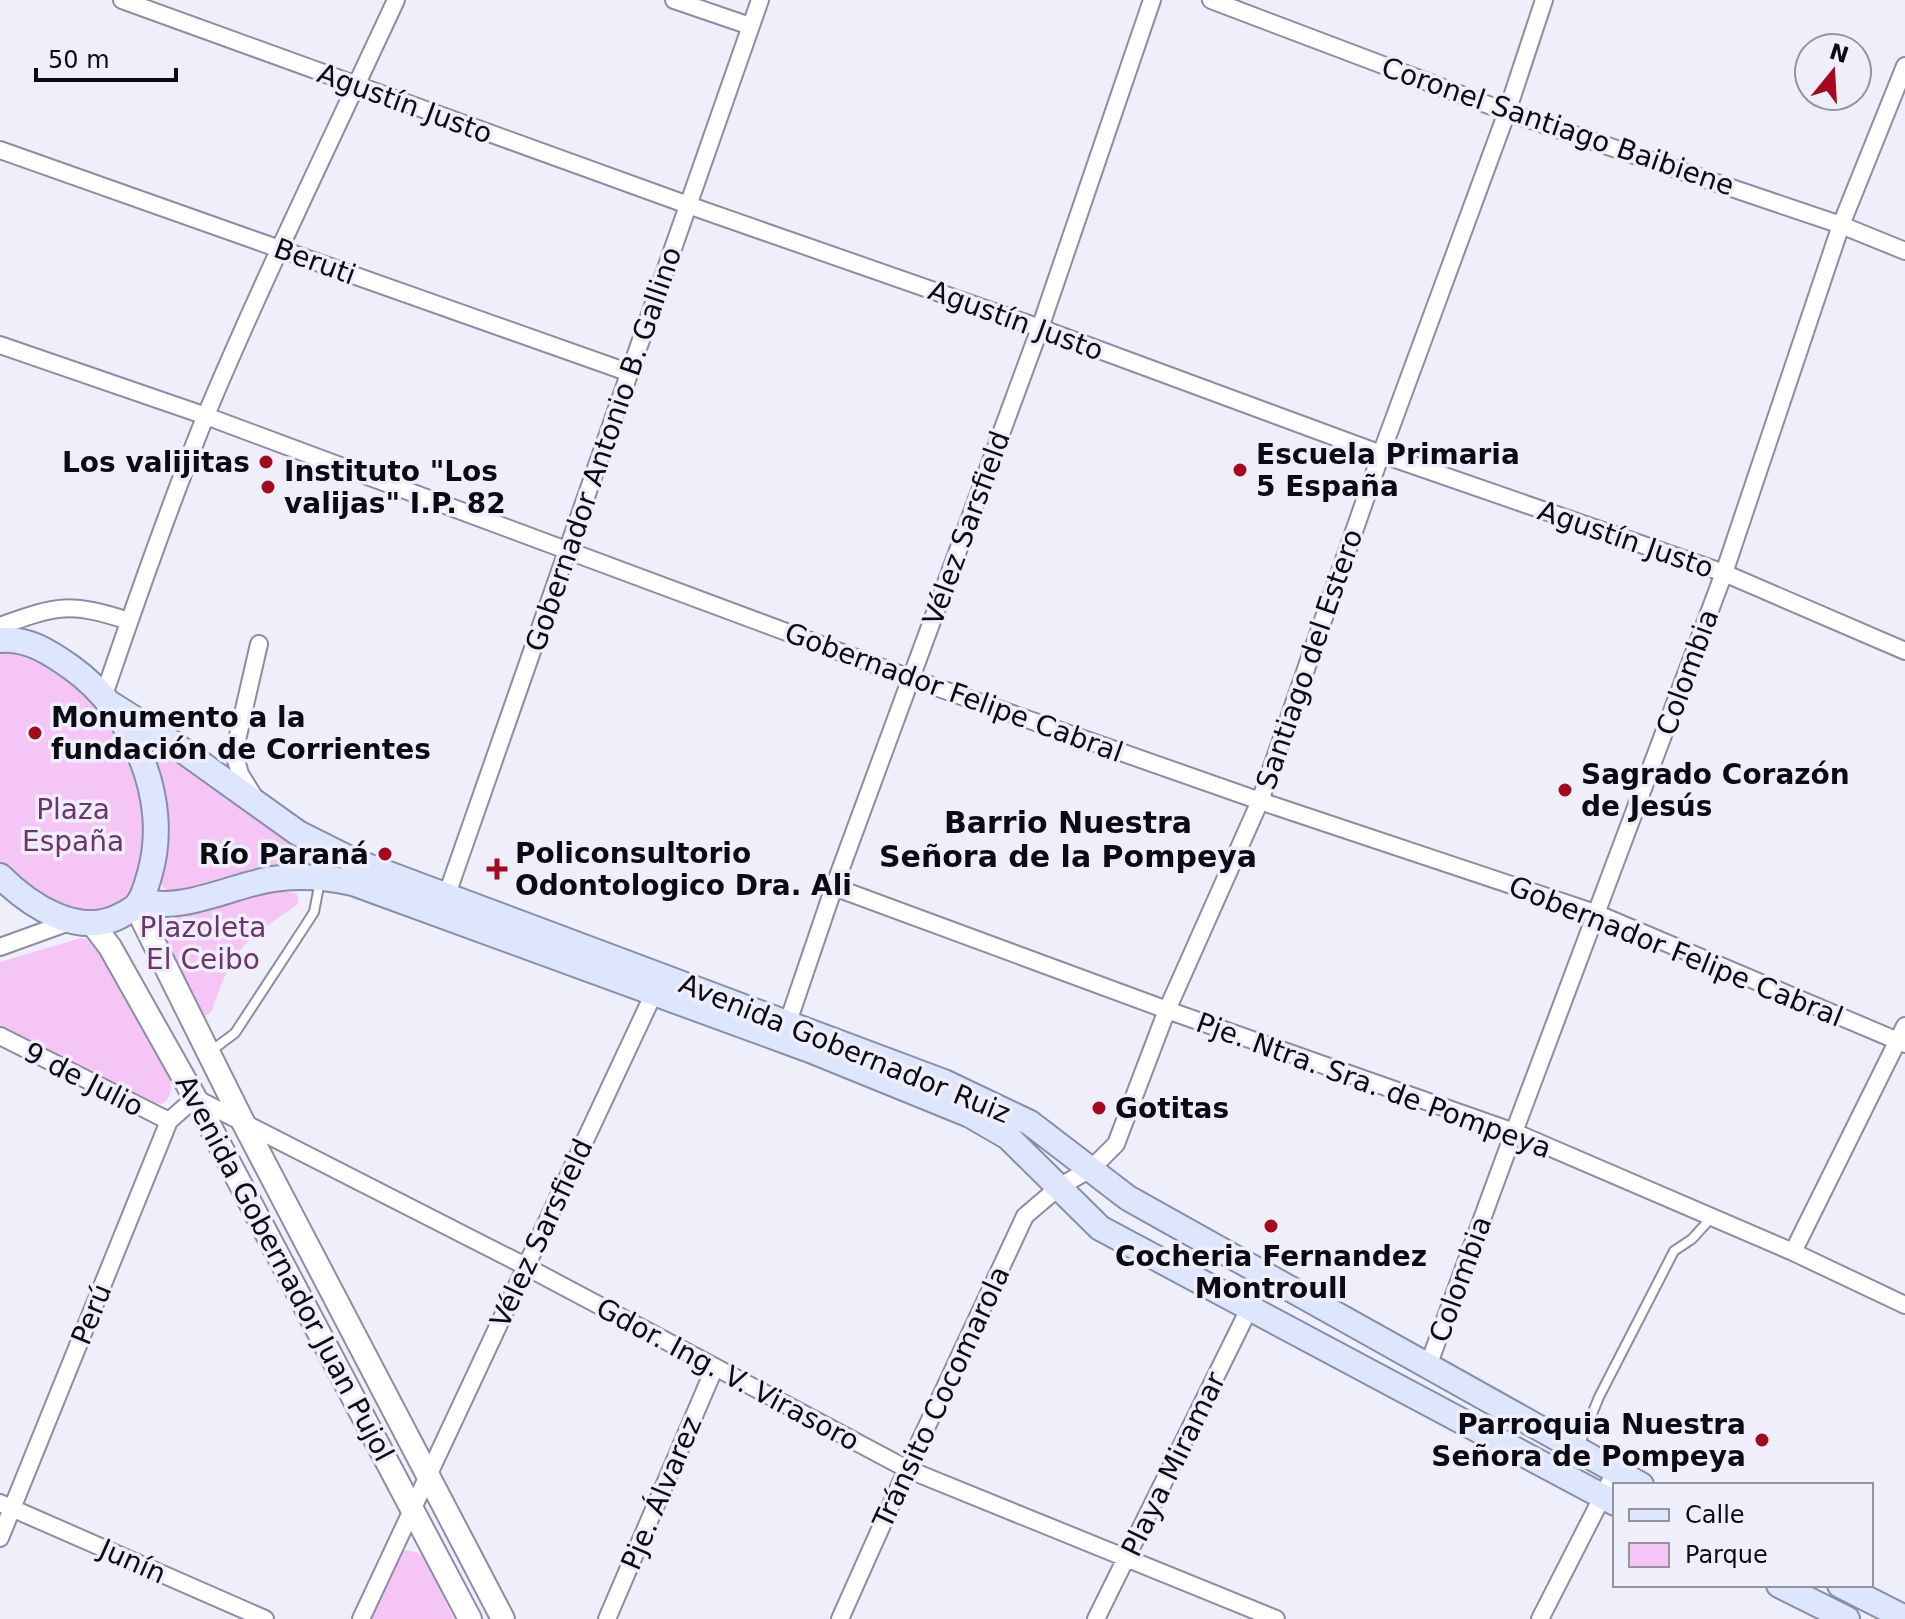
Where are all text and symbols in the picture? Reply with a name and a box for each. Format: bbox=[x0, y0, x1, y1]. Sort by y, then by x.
scale bar bbox=[36, 32, 176, 82]
north arrow bbox=[1793, 32, 1873, 112]
text: N bbox=[1826, 39, 1852, 68]
text: 50 m bbox=[48, 46, 110, 74]
street label: Coronel Santiago Baibiene bbox=[1377, 51, 1738, 202]
street label: Agustín Justo bbox=[313, 57, 497, 150]
street label: Beruti bbox=[270, 232, 360, 291]
street label: Gobernador Antonio B. Gallino bbox=[519, 243, 688, 656]
street label: Agustín Justo bbox=[924, 274, 1108, 367]
street label: Vélez Sarsfield bbox=[916, 427, 1017, 630]
place label: Escuela Primaria 5 España bbox=[1256, 438, 1520, 503]
place label: Los valijitas bbox=[62, 446, 250, 479]
marker: Los valijitas bbox=[257, 453, 275, 471]
place label: Instituto "Los valijas" I.P. 82 bbox=[284, 455, 506, 520]
marker: Escuela Primaria 5 España bbox=[1231, 461, 1249, 479]
marker: Instituto "Los valijas" I.P. 82 bbox=[259, 478, 277, 496]
street label: Agustín Justo bbox=[1534, 494, 1718, 585]
street label: Santiago del Estero bbox=[1249, 525, 1369, 793]
street label: Colombia bbox=[1649, 605, 1725, 740]
street label: Gobernador Felipe Cabral bbox=[780, 616, 1127, 769]
place label: Monumento a la fundación de Corrientes bbox=[51, 701, 431, 766]
marker: Monumento a la fundación de Corrientes bbox=[26, 724, 44, 742]
place label: Sagrado Corazón de Jesús bbox=[1581, 758, 1850, 823]
marker: Sagrado Corazón de Jesús bbox=[1556, 781, 1574, 799]
park label: Plaza España bbox=[22, 793, 124, 858]
district label: Barrio Nuestra Señora de la Pompeya bbox=[879, 805, 1257, 874]
place label: Policonsultorio Odontologico Dra. Ali bbox=[515, 837, 852, 902]
place label: Río Paraná bbox=[199, 838, 369, 871]
marker: Río Paraná bbox=[376, 845, 394, 863]
marker: Policonsultorio Odontologico Dra. Ali bbox=[486, 858, 508, 880]
street label: Gobernador Felipe Cabral bbox=[1504, 869, 1848, 1034]
park label: Plazoleta El Ceibo bbox=[140, 911, 266, 976]
street label: Avenida Gobernador Ruiz bbox=[674, 967, 1015, 1130]
street label: Pje. Ntra. Sra. de Pompeya bbox=[1192, 1006, 1556, 1165]
street label: 9 de Julio bbox=[19, 1035, 149, 1124]
street label: Avenida Gobernador Juan Pujol bbox=[168, 1070, 401, 1467]
place label: Gotitas bbox=[1115, 1092, 1229, 1125]
marker: Gotitas bbox=[1090, 1099, 1108, 1117]
street label: Vélez Sarsfield bbox=[483, 1134, 600, 1333]
street label: Colombia bbox=[1422, 1212, 1498, 1347]
marker: Cocheria Fernandez Montroull bbox=[1262, 1217, 1280, 1235]
place label: Cocheria Fernandez Montroull bbox=[1115, 1240, 1427, 1305]
street label: Tránsito Cocomarola bbox=[866, 1261, 1017, 1534]
street label: Perú bbox=[64, 1279, 118, 1349]
street label: Gdor. Ing. V. Virasoro bbox=[591, 1291, 865, 1458]
street label: Playa Miramar bbox=[1115, 1366, 1233, 1562]
place label: Parroquia Nuestra Señora de Pompeya bbox=[1431, 1408, 1746, 1473]
street label: Pje. Álvarez bbox=[613, 1411, 709, 1575]
marker: Parroquia Nuestra Señora de Pompeya bbox=[1753, 1431, 1771, 1449]
legend bbox=[1613, 1483, 1873, 1587]
text: Calle bbox=[1685, 1501, 1745, 1529]
street label: Junín bbox=[93, 1531, 171, 1591]
text: Parque bbox=[1685, 1541, 1768, 1569]

